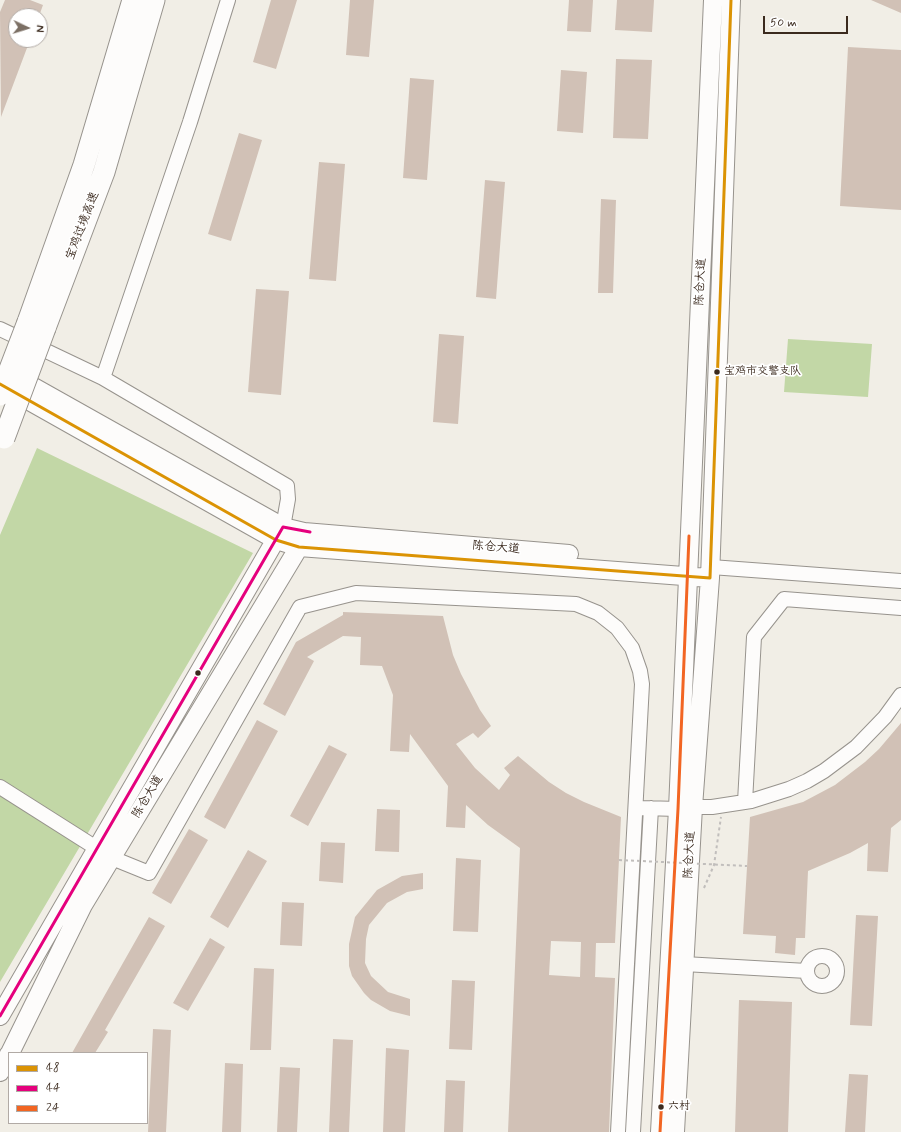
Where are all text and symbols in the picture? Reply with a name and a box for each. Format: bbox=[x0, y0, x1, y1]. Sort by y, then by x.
north arrow bbox=[8, 8, 48, 48]
scale bar bbox=[765, 8, 850, 34]
text: 50 m bbox=[770, 15, 797, 31]
text: N bbox=[32, 25, 46, 33]
street label: 宝鸡过境高速 bbox=[63, 190, 103, 262]
street label: 陈仓大道 bbox=[693, 258, 709, 306]
place label: 宝鸡市交警支队 bbox=[724, 365, 801, 379]
marker: 宝鸡市交警支队 bbox=[712, 367, 722, 377]
street label: 陈仓大道 bbox=[471, 539, 521, 557]
unlabelled marker bbox=[193, 668, 203, 678]
street label: 陈仓大道 bbox=[129, 773, 167, 821]
street label: 陈仓大道 bbox=[682, 831, 698, 879]
legend bbox=[8, 1052, 148, 1124]
text: 48 bbox=[46, 1060, 60, 1076]
text: 44 bbox=[46, 1080, 60, 1096]
text: 24 bbox=[46, 1100, 59, 1116]
place label: 六村 bbox=[668, 1100, 690, 1114]
marker: 六村 bbox=[656, 1102, 666, 1112]

